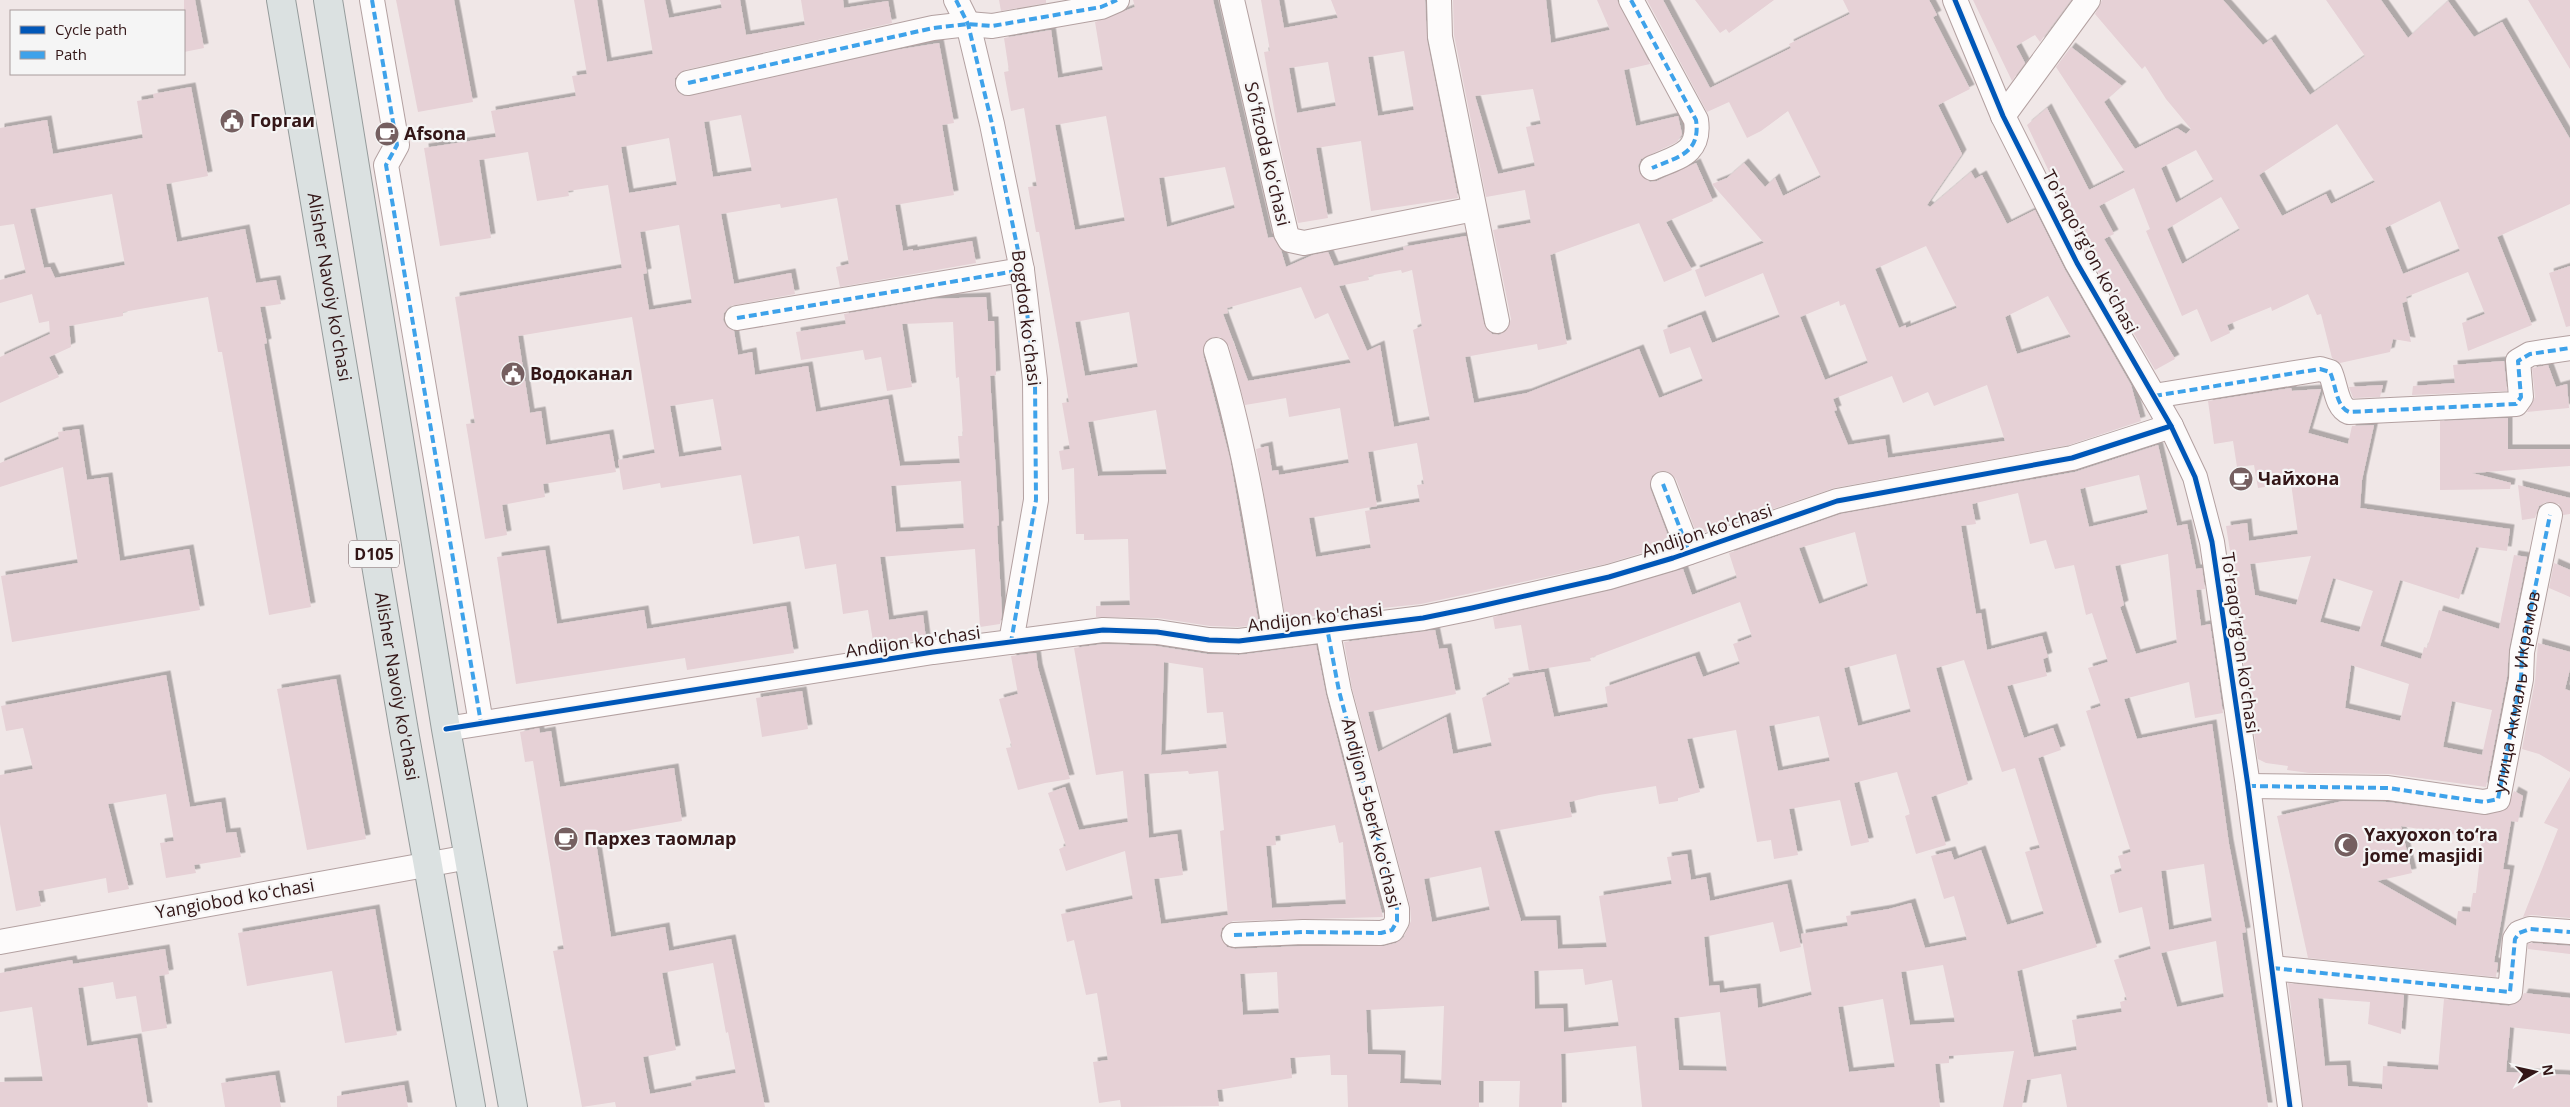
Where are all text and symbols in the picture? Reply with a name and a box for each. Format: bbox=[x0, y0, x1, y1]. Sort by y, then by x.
legend bbox=[10, 10, 185, 75]
text: Cycle path bbox=[55, 19, 127, 39]
text: Path bbox=[55, 44, 87, 64]
street label: Soʻfizoda koʻchasi bbox=[1240, 79, 1296, 228]
public building icon: Горгаи bbox=[219, 108, 245, 134]
place label: Горгаи bbox=[250, 108, 315, 132]
cafe icon: Afsona bbox=[374, 121, 400, 147]
place label: Afsona bbox=[404, 121, 466, 145]
street label: To'raqo'rg'on ko'chasi bbox=[2037, 165, 2144, 338]
street label: Alisher Navoiy ko'chasi bbox=[303, 191, 358, 383]
street label: Bogdod koʻchasi bbox=[1007, 249, 1047, 387]
public building icon: Водоканал bbox=[500, 361, 526, 387]
place label: Водоканал bbox=[530, 361, 633, 385]
cafe icon: Чайхона bbox=[2228, 466, 2254, 492]
place label: Чайхона bbox=[2258, 466, 2339, 490]
street label: Andijon ko'chasi bbox=[1638, 498, 1775, 562]
road number: D105 bbox=[349, 540, 399, 568]
street label: To'raqo'rg'on ko'chasi bbox=[2216, 551, 2266, 735]
street label: улица Акмаль Икрамов bbox=[2486, 589, 2545, 795]
street label: Alisher Navoiy ko'chasi bbox=[370, 590, 426, 782]
street label: Andijon ko'chasi bbox=[1246, 597, 1384, 637]
street label: Andijon ko'chasi bbox=[844, 620, 982, 662]
street label: Аndijon 5-berk koʻchasi bbox=[1337, 715, 1407, 910]
place label: Yaxyoxon to‘ra jome’ masjidi bbox=[2362, 822, 2498, 867]
cafe icon: Пархез таомлар bbox=[553, 826, 579, 852]
place label: Пархез таомлар bbox=[584, 826, 736, 850]
mosque icon: Yaxyoxon to‘ra jome’ masjidi bbox=[2333, 832, 2359, 858]
street label: Yangiobod koʻchasi bbox=[154, 872, 316, 924]
north arrow bbox=[2510, 1047, 2560, 1097]
text: N bbox=[2538, 1063, 2559, 1077]

